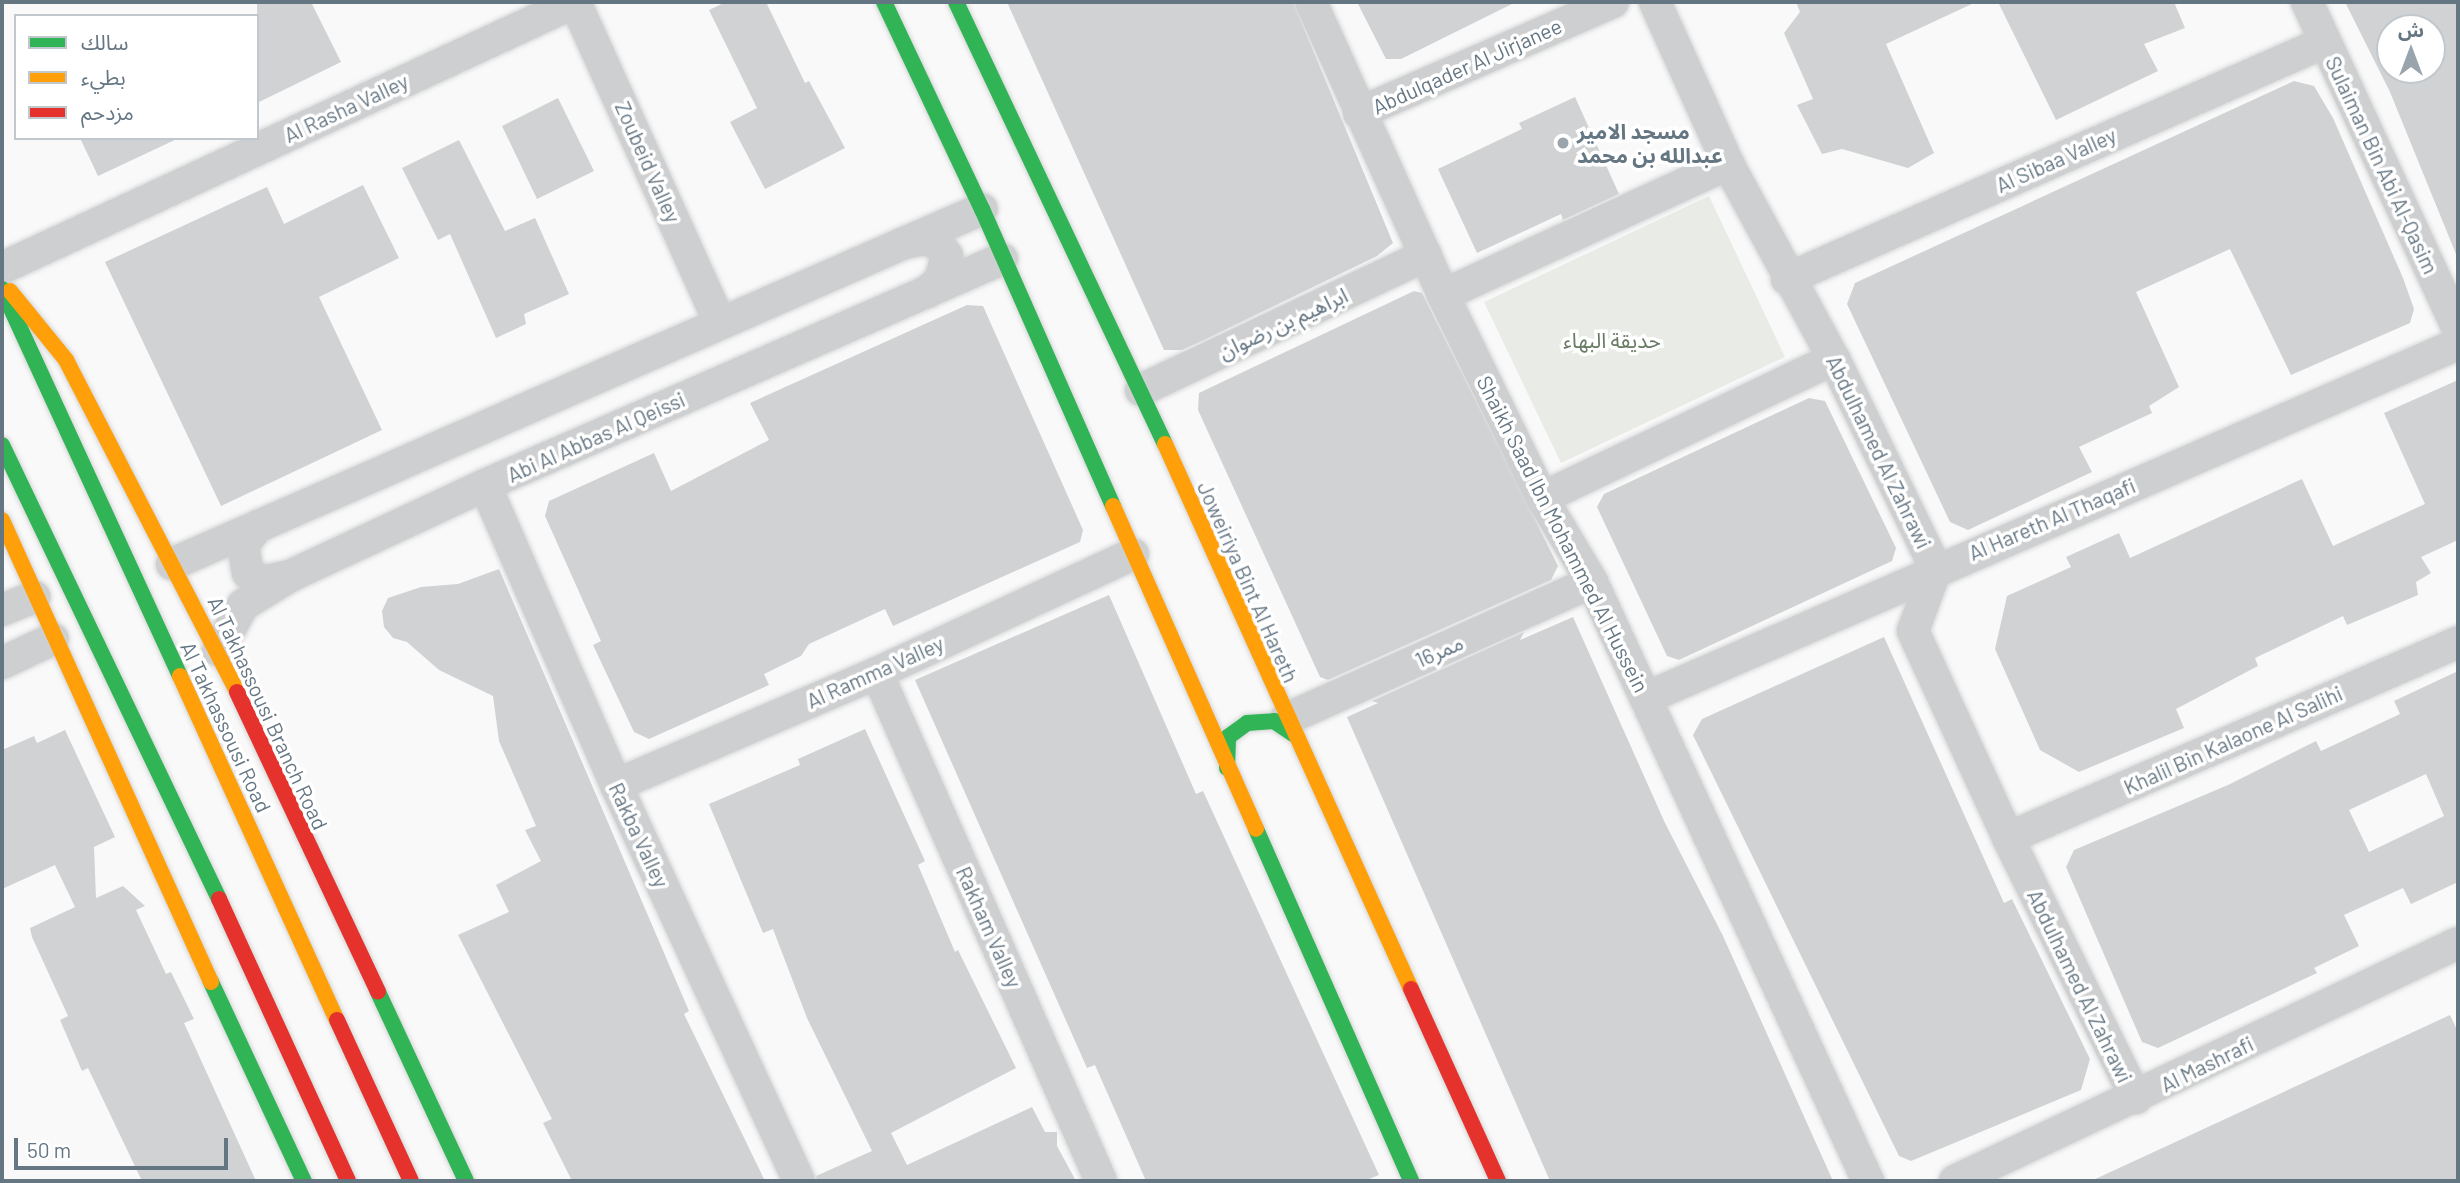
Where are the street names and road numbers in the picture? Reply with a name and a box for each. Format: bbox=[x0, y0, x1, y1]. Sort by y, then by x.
street label: Abdulqader Al Jirjanee bbox=[1368, 13, 1566, 119]
street label: Sulaiman Bin Abi Al-Qasim bbox=[2320, 52, 2444, 278]
street label: Al Rasha Valley bbox=[280, 68, 412, 148]
street label: Zoubeid Valley bbox=[610, 97, 686, 227]
street label: Al Sibaa Valley bbox=[1992, 122, 2120, 198]
street label: ابراهيم بن رضوان bbox=[1214, 282, 1352, 364]
street label: Abdulhamed Al Zahrawi bbox=[1821, 351, 1937, 553]
street label: Shaikh Saad Ibn Mohammed Al Hussein bbox=[1472, 371, 1654, 697]
street label: Abi Al Abbas Al Qeissi bbox=[503, 386, 689, 488]
street label: Al Hareth Al Thaqafi bbox=[1965, 472, 2139, 566]
street label: Joweiriya Bint Al Hareth bbox=[1192, 478, 1304, 686]
street label: Al Takhassousi Branch Road bbox=[203, 592, 333, 834]
street label: ممر16 bbox=[1411, 629, 1467, 673]
street label: Al Ramma Valley bbox=[803, 631, 947, 713]
street label: Al Takhassousi Road bbox=[175, 638, 277, 816]
street label: Khalil Bin Kalaone Al Salihi bbox=[2120, 680, 2346, 800]
street label: Rakba Valley bbox=[604, 779, 674, 891]
street label: Rakham Valley bbox=[951, 862, 1027, 992]
street label: Abdulhamed Al Zahrawi bbox=[2022, 885, 2138, 1087]
street label: Al Mashrafi bbox=[2156, 1031, 2258, 1097]

